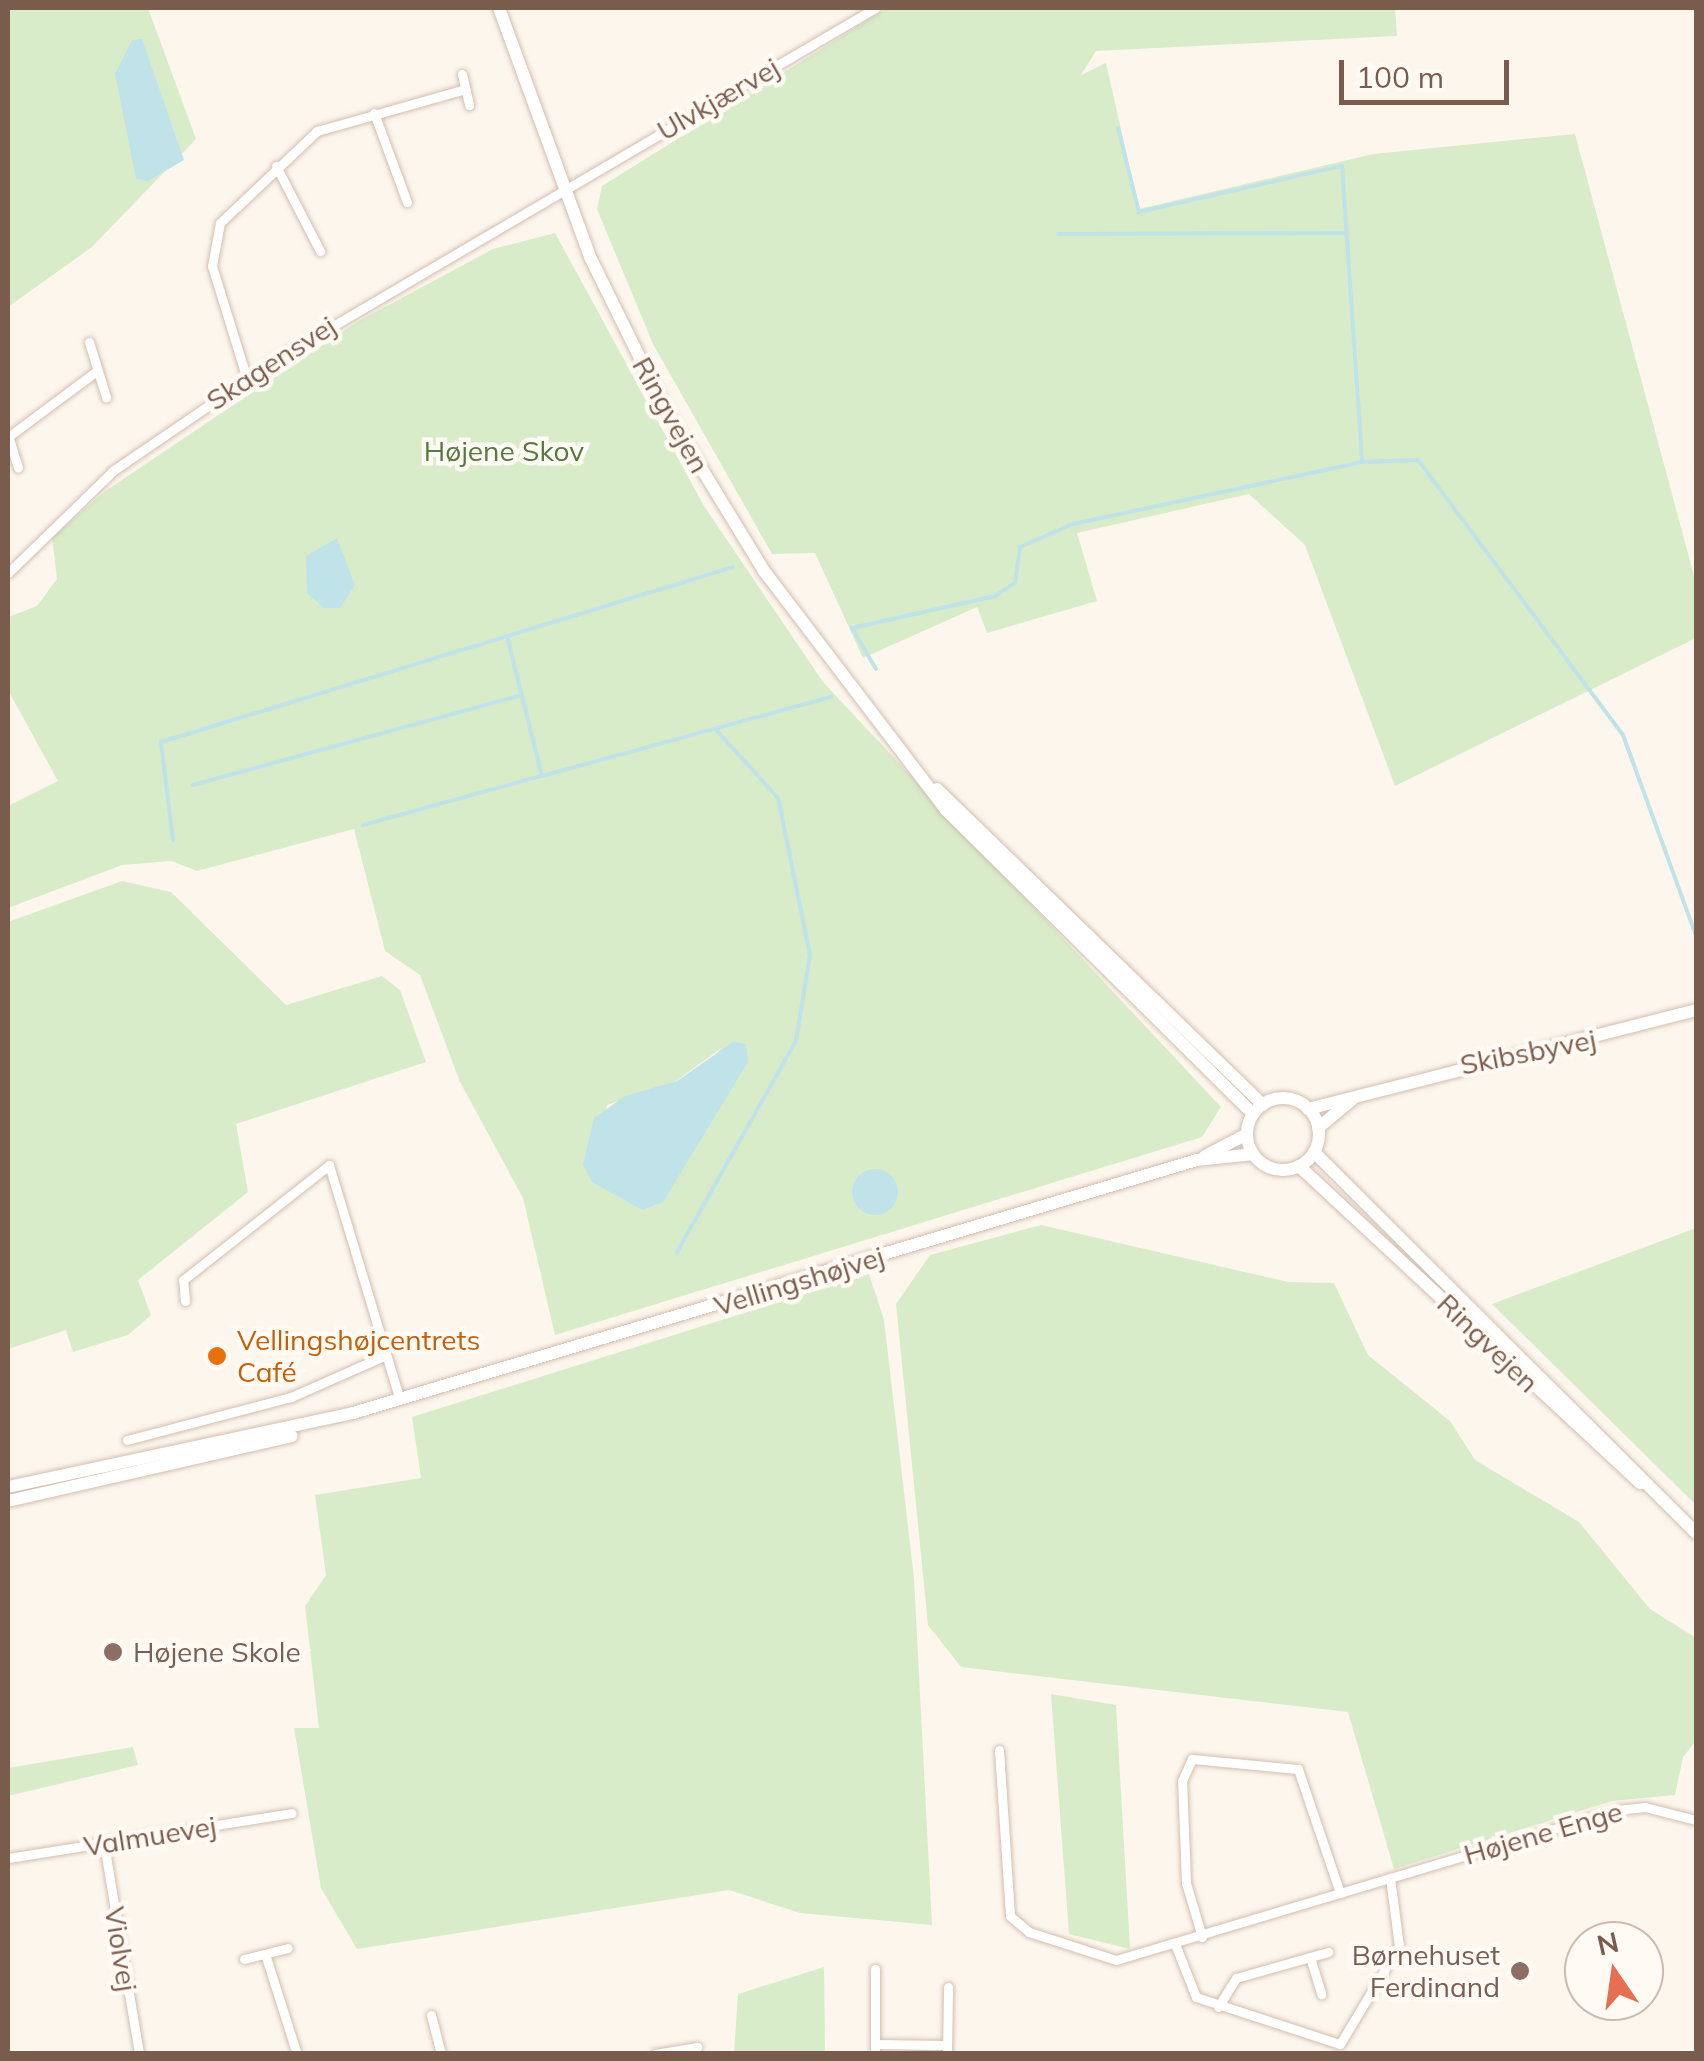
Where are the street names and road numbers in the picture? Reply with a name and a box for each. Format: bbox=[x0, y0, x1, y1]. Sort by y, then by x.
street label: Ulvkjærvej bbox=[651, 51, 785, 147]
street label: Skagensvej bbox=[200, 309, 342, 417]
street label: Ringvejen bbox=[625, 351, 717, 479]
street label: Skibsbyvej bbox=[1457, 1022, 1599, 1082]
street label: Vellingshøjvej bbox=[710, 1239, 888, 1323]
street label: Ringvejen bbox=[1430, 1287, 1546, 1399]
street label: Højene Enge bbox=[1460, 1794, 1626, 1872]
street label: Valmuevej bbox=[81, 1809, 219, 1863]
street label: Violvej bbox=[98, 1904, 144, 1994]

